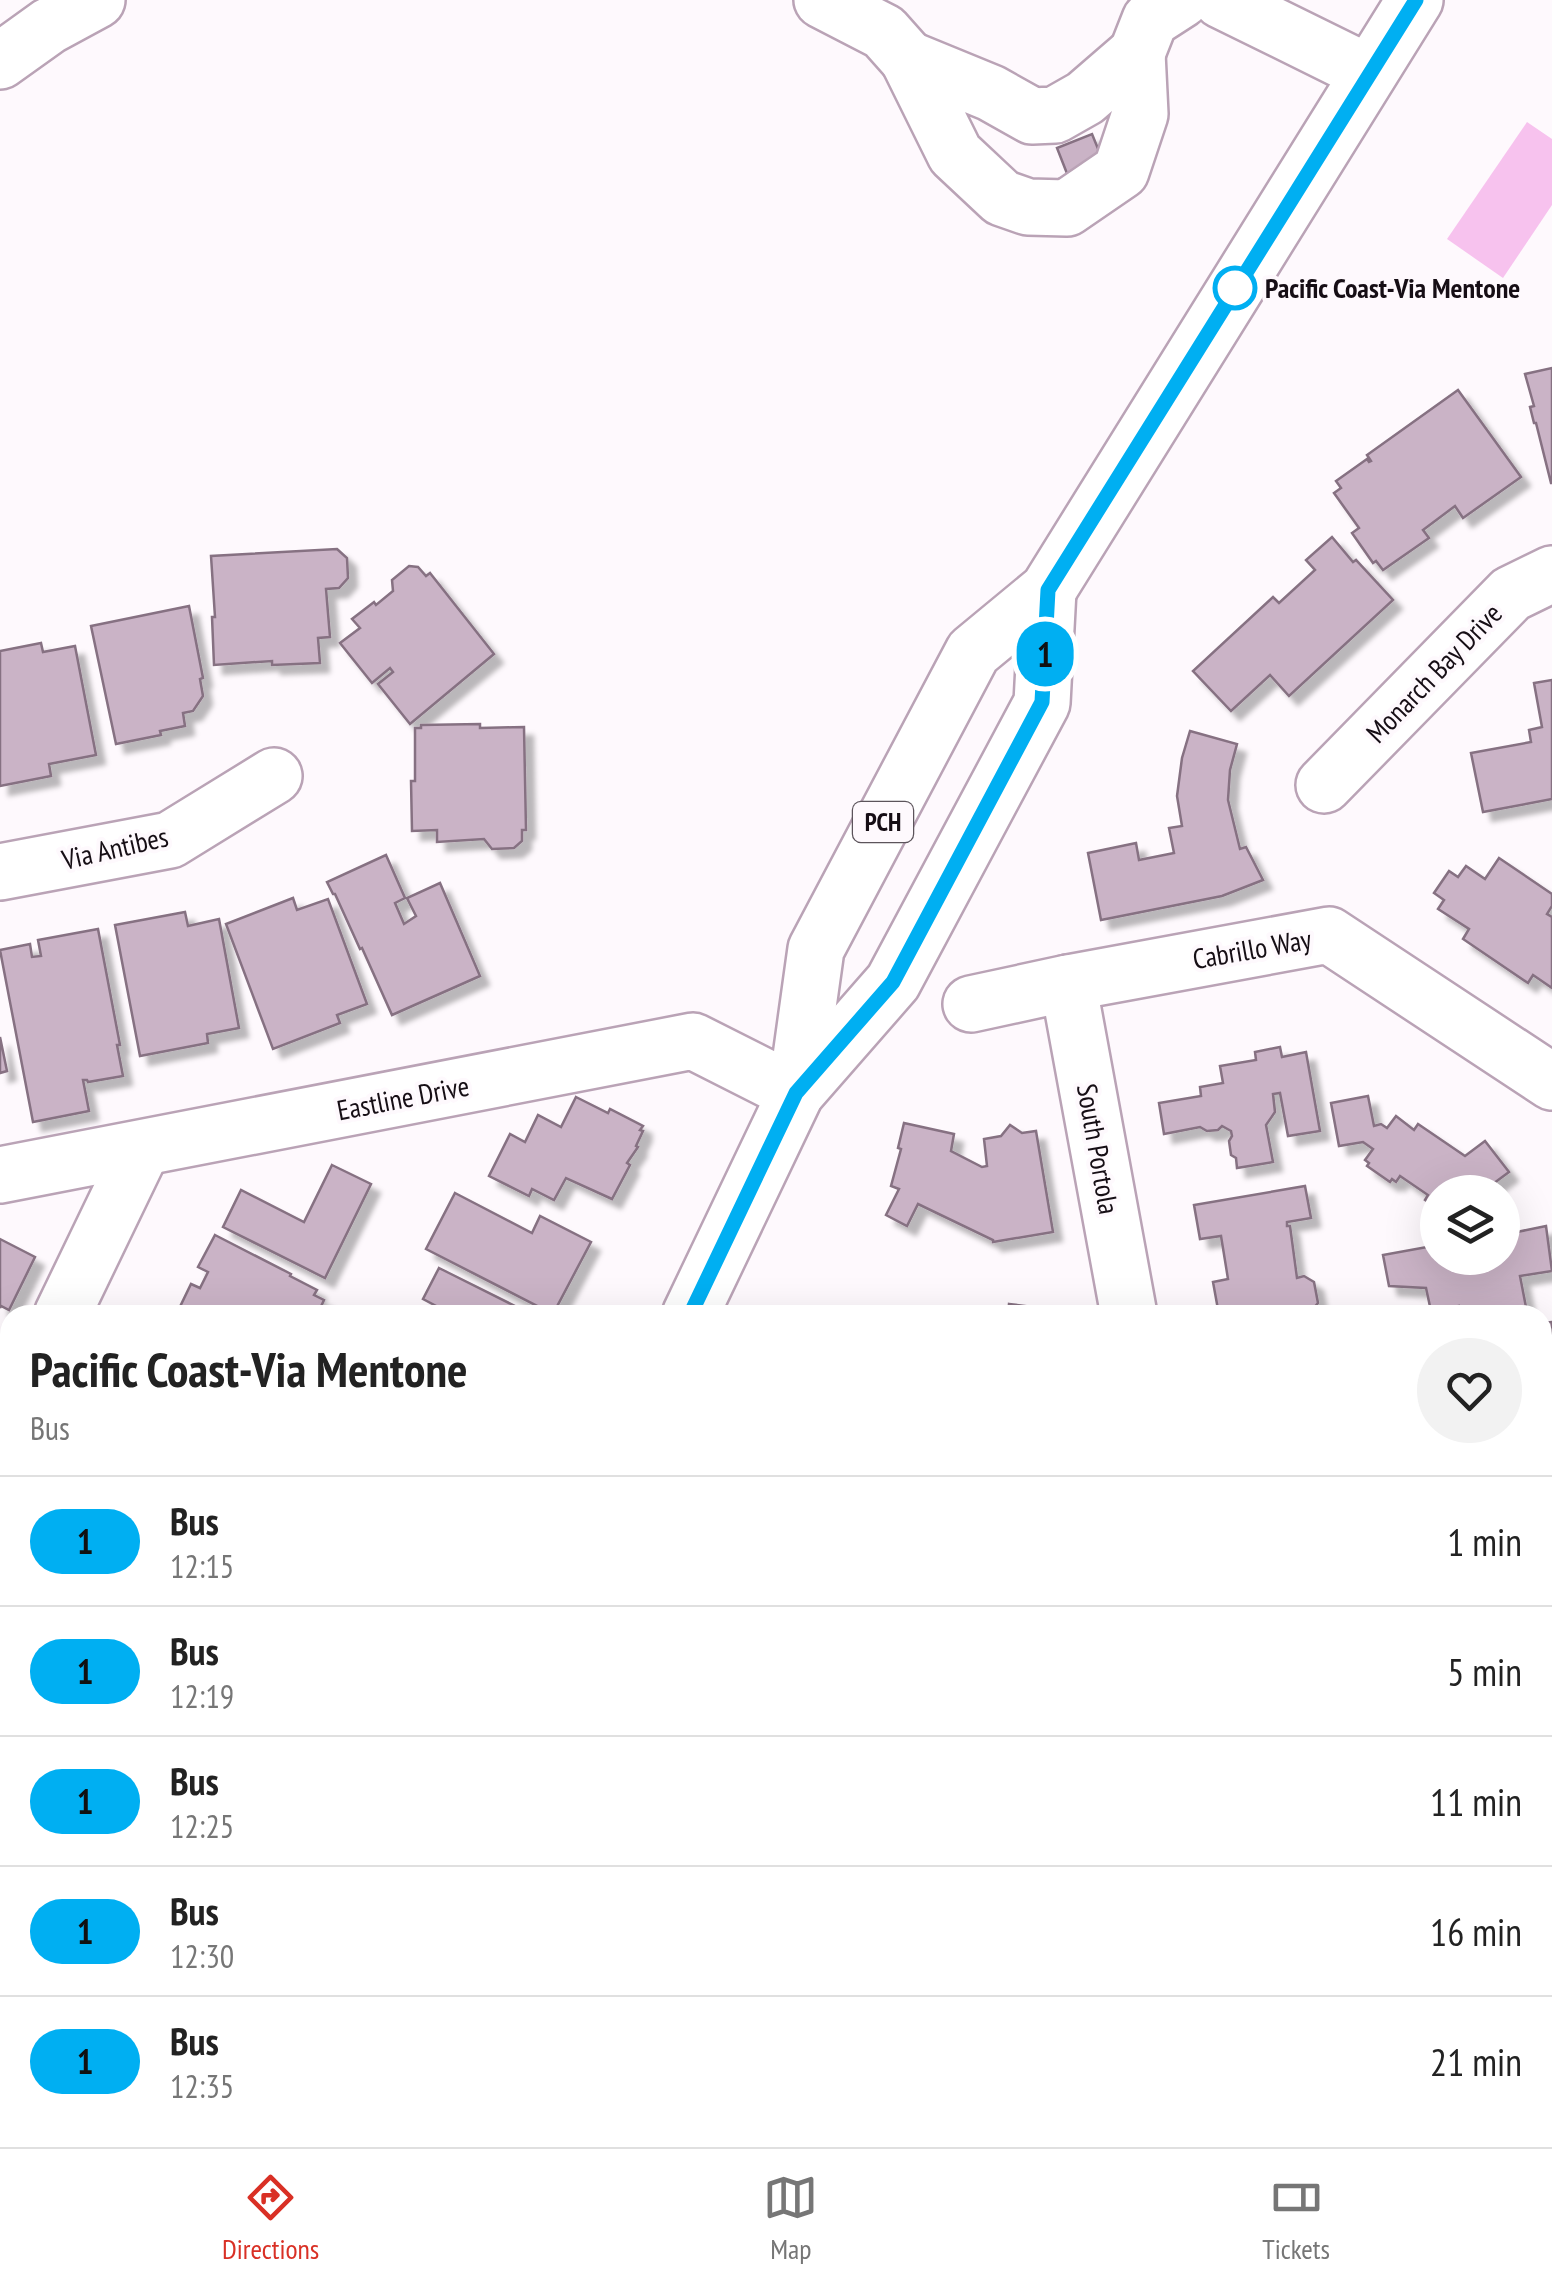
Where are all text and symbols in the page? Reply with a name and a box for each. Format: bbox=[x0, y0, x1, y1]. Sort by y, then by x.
marker: Pacific Coast-Via Mentone bbox=[1214, 267, 1256, 309]
place label: Pacific Coast-Via Mentone bbox=[1265, 269, 1520, 306]
street label: Monarch Bay Drive bbox=[1358, 595, 1510, 750]
line badge: 1 bbox=[1012, 622, 1078, 686]
text: 1 bbox=[1037, 631, 1053, 677]
road number: PCH bbox=[853, 802, 913, 842]
street label: Via Antibes bbox=[57, 817, 172, 878]
street label: Cabrillo Way bbox=[1190, 920, 1315, 977]
street label: Eastline Drive bbox=[334, 1067, 472, 1128]
street label: South Portola bbox=[1069, 1081, 1128, 1217]
map controls bbox=[1420, 1175, 1520, 1275]
button: layers bbox=[1420, 1175, 1520, 1275]
text: Pacific Coast-Via Mentone bbox=[30, 1338, 467, 1400]
button: heart bbox=[1417, 1338, 1522, 1443]
text: Bus bbox=[30, 1407, 70, 1449]
text: Bus bbox=[170, 1496, 219, 1545]
text: 1 min bbox=[1447, 1517, 1522, 1566]
text: 1 bbox=[77, 1518, 93, 1564]
text: 12:15 bbox=[170, 1545, 234, 1587]
text: Bus bbox=[170, 1626, 219, 1675]
text: 5 min bbox=[1447, 1647, 1522, 1696]
text: 1 bbox=[77, 1648, 93, 1694]
text: 12:19 bbox=[170, 1675, 234, 1717]
text: Bus bbox=[170, 1756, 219, 1805]
text: 11 min bbox=[1430, 1777, 1522, 1826]
text: 1 bbox=[77, 1778, 93, 1824]
text: 12:25 bbox=[170, 1805, 234, 1847]
text: Bus bbox=[170, 1886, 219, 1935]
text: 16 min bbox=[1430, 1907, 1522, 1956]
text: 1 bbox=[77, 1908, 93, 1954]
text: 12:30 bbox=[170, 1935, 234, 1977]
text: Bus bbox=[170, 2016, 219, 2065]
text: 21 min bbox=[1430, 2037, 1522, 2086]
text: 1 bbox=[77, 2038, 93, 2084]
text: 12:35 bbox=[170, 2065, 234, 2107]
tab: Directions bbox=[222, 2170, 319, 2267]
tab: Map bbox=[763, 2170, 818, 2267]
tab: Tickets bbox=[1262, 2170, 1330, 2267]

